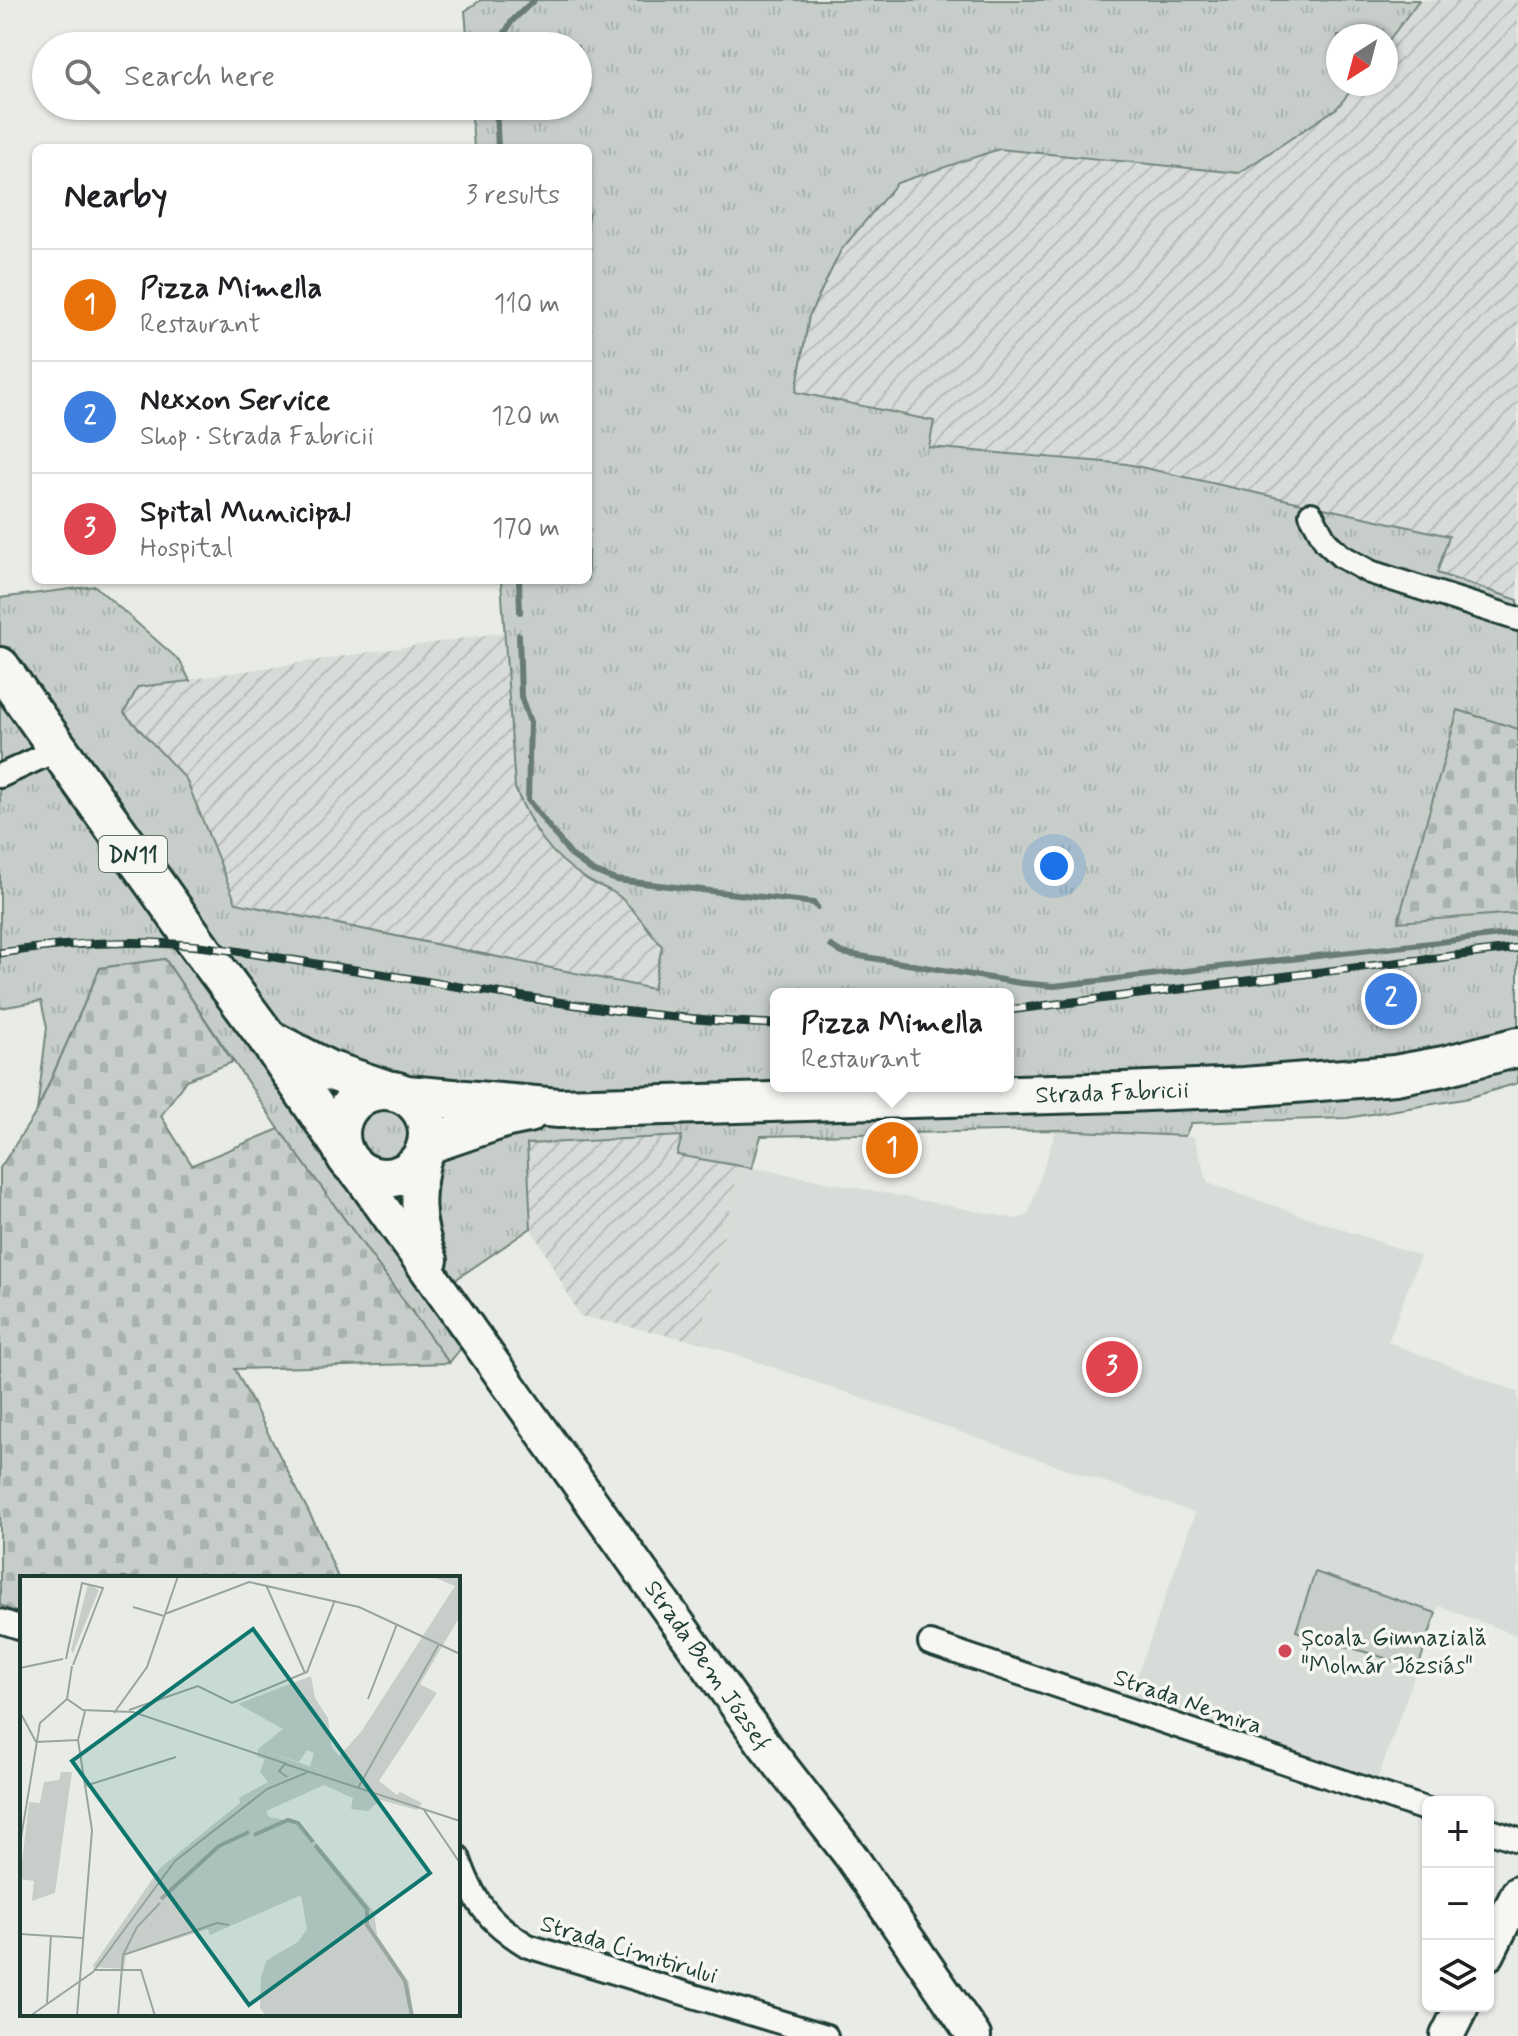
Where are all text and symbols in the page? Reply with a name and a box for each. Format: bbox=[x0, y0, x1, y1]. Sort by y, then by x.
north arrow bbox=[1326, 24, 1398, 96]
search box bbox=[32, 32, 592, 120]
icon: search bbox=[60, 54, 104, 98]
text: Search here bbox=[124, 57, 275, 96]
text: Nearby bbox=[64, 174, 168, 219]
text: 3 results bbox=[466, 179, 560, 213]
text: Pizza Mimella bbox=[140, 269, 322, 308]
text: 1 bbox=[84, 288, 96, 322]
text: 110 m bbox=[494, 288, 560, 322]
text: Restaurant bbox=[140, 308, 261, 342]
text: Nexxon Service bbox=[140, 381, 330, 420]
text: 2 bbox=[84, 400, 96, 434]
text: 120 m bbox=[491, 400, 560, 434]
text: Shop · Strada Fabricii bbox=[140, 420, 374, 454]
text: Spital Municipal bbox=[140, 493, 351, 532]
text: 3 bbox=[84, 512, 96, 546]
text: 170 m bbox=[492, 512, 560, 546]
text: Hospital bbox=[140, 532, 233, 566]
road number: DN11 bbox=[99, 836, 167, 872]
your location bbox=[1034, 846, 1074, 886]
pin: 2 bbox=[1365, 969, 1417, 1029]
popup bbox=[770, 988, 1014, 1092]
text: Pizza Mimella bbox=[801, 1004, 983, 1043]
text: Restaurant bbox=[801, 1043, 922, 1077]
street label: Strada Fabricii bbox=[1035, 1075, 1189, 1112]
pin: 1 bbox=[866, 1118, 918, 1178]
pin: 3 bbox=[1086, 1337, 1138, 1397]
street label: Strada Bem József bbox=[636, 1575, 777, 1757]
inset map bbox=[20, 1576, 460, 2016]
place label: Școala Gimnazială "Molnár Józsiás" bbox=[1301, 1623, 1487, 1682]
marker: Școala Gimnazială "Molnár Józsiás" bbox=[1276, 1642, 1294, 1660]
street label: Strada Nemira bbox=[1109, 1663, 1266, 1742]
map controls bbox=[1422, 1796, 1494, 2012]
button: + bbox=[1422, 1796, 1494, 1868]
button: − bbox=[1422, 1868, 1494, 1940]
street label: Strada Cimitirului bbox=[536, 1909, 721, 1992]
button: layers bbox=[1422, 1940, 1494, 2012]

